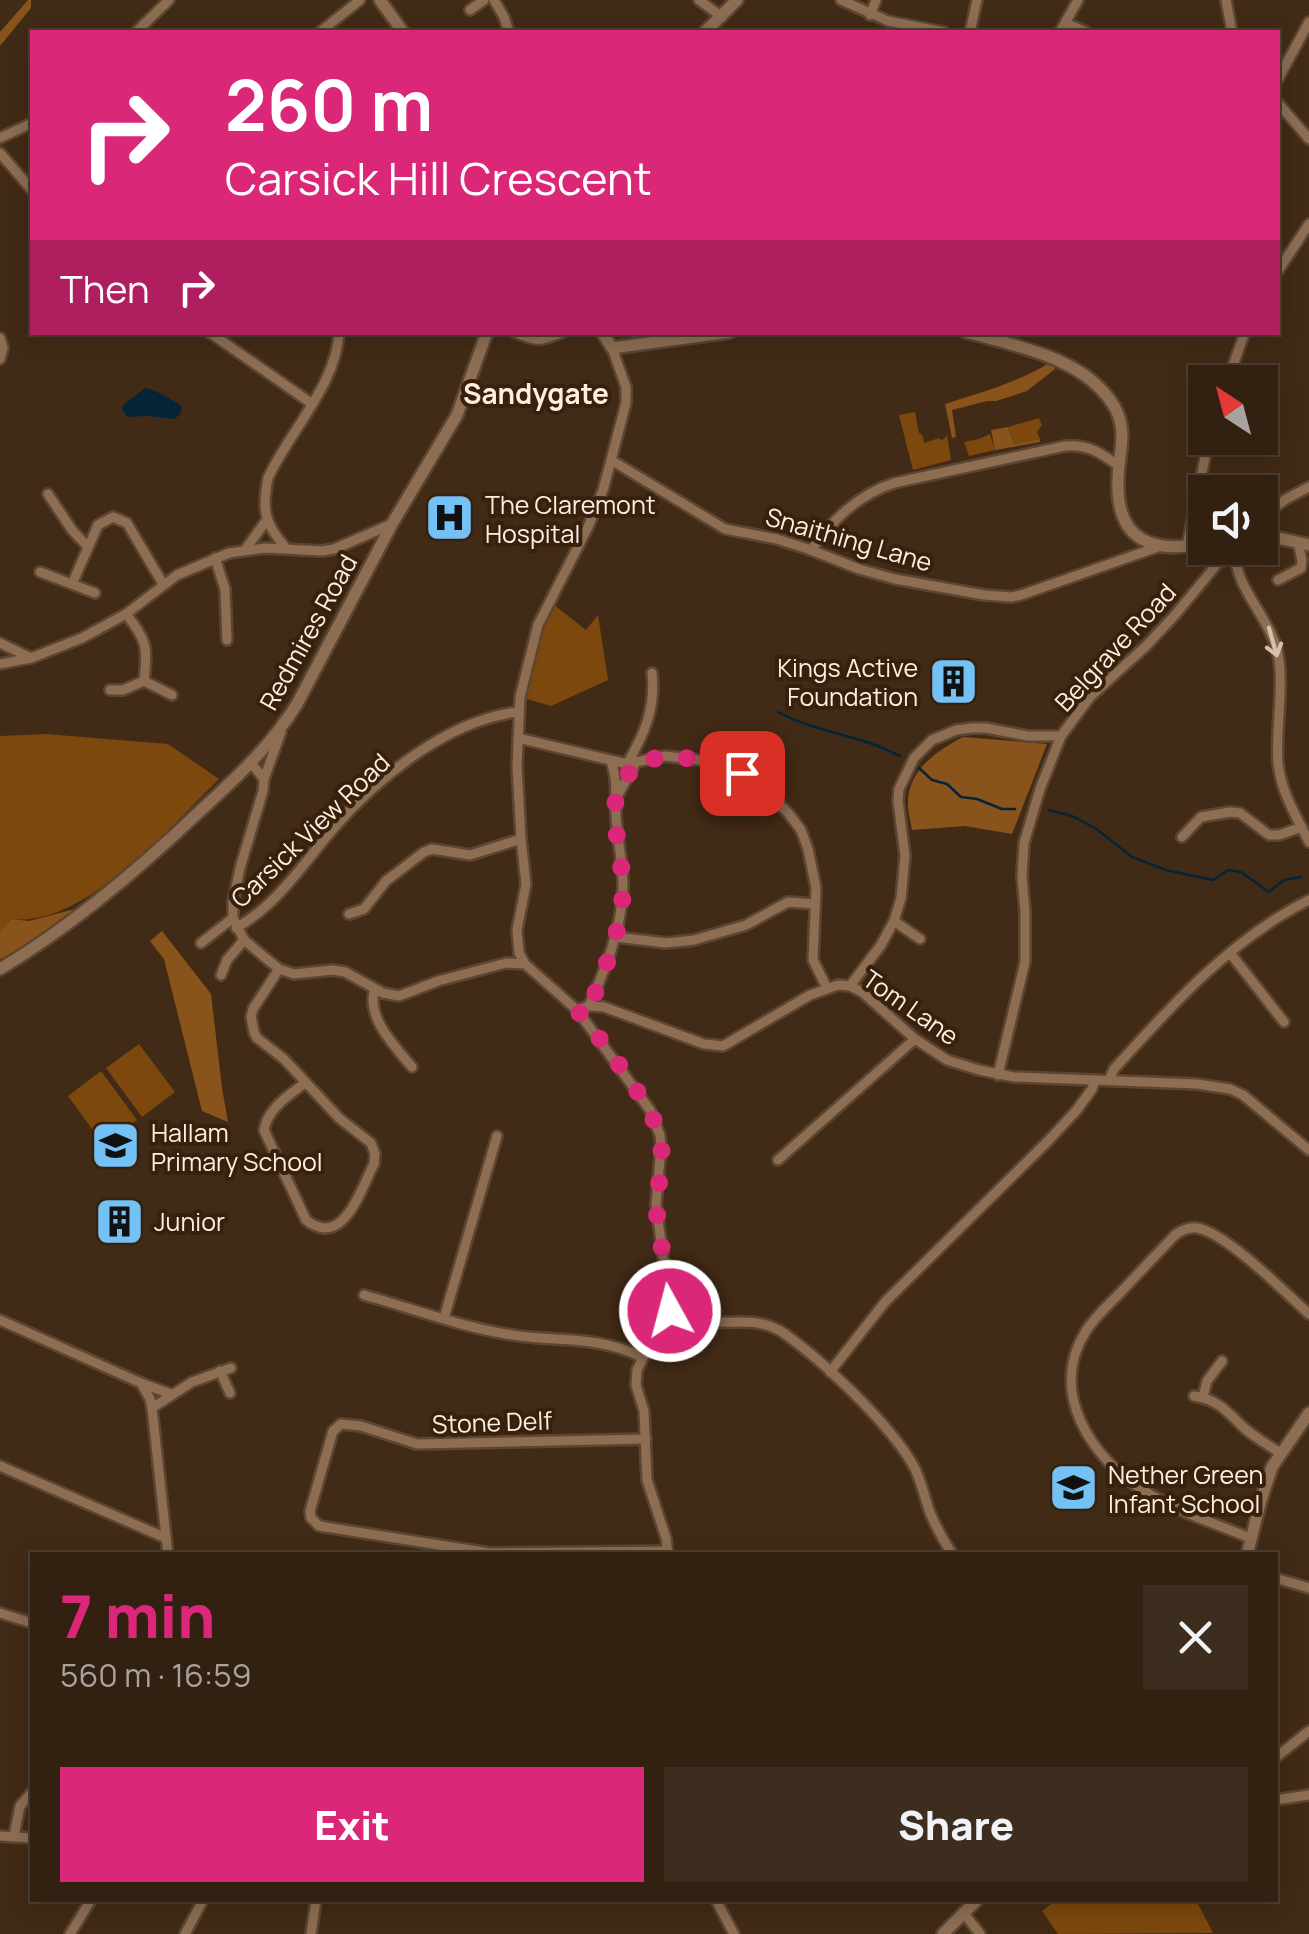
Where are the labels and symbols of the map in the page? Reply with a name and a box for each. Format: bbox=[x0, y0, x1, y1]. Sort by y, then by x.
north arrow bbox=[1188, 365, 1278, 455]
district label: Sandygate bbox=[463, 374, 609, 412]
place label: The Claremont Hospital bbox=[485, 487, 656, 551]
hospital icon: The Claremont Hospital bbox=[424, 492, 476, 544]
street label: Snaithing Lane bbox=[762, 499, 936, 579]
street label: Redmires Road bbox=[251, 548, 365, 716]
street label: Belgrave Road bbox=[1046, 575, 1184, 719]
one-way arrow bbox=[1265, 626, 1283, 658]
place label: Kings Active Foundation bbox=[777, 650, 918, 714]
building icon: Kings Active Foundation bbox=[927, 655, 979, 707]
pin bbox=[700, 731, 785, 816]
street label: Carsick View Road bbox=[223, 745, 397, 915]
street label: Tom Lane bbox=[856, 961, 966, 1053]
place label: Hallam Primary School bbox=[151, 1115, 323, 1179]
school or university icon: Hallam Primary School bbox=[90, 1120, 142, 1172]
building icon: Junior bbox=[93, 1195, 145, 1247]
place label: Junior bbox=[154, 1204, 225, 1239]
position arrow bbox=[618, 1259, 722, 1363]
street label: Stone Delf bbox=[431, 1402, 553, 1442]
place label: Nether Green Infant School bbox=[1108, 1457, 1263, 1521]
school or university icon: Nether Green Infant School bbox=[1047, 1462, 1099, 1514]

